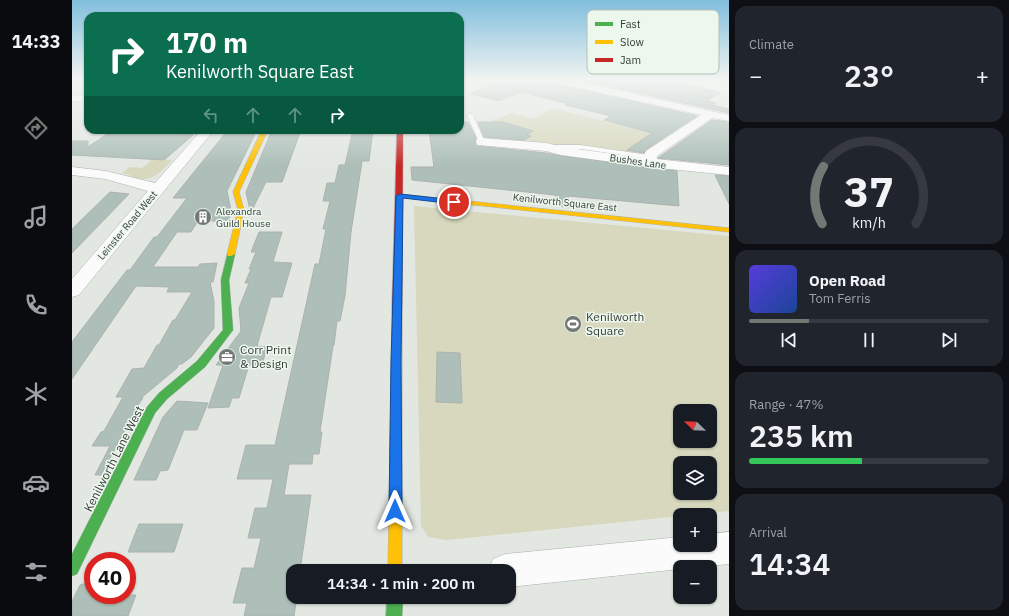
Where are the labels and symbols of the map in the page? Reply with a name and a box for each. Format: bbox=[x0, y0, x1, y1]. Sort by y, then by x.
legend bbox=[587, 10, 719, 74]
text: Fast bbox=[620, 17, 641, 31]
text: Slow bbox=[620, 35, 644, 49]
text: Jam bbox=[620, 53, 641, 67]
street label: Bushes Lane bbox=[609, 151, 668, 172]
pin bbox=[437, 185, 471, 219]
street label: Leinster Road West bbox=[95, 188, 160, 263]
street label: Kenilworth Square East bbox=[512, 191, 618, 214]
place label: Alexandra Guild House bbox=[216, 205, 271, 230]
building icon: Alexandra Guild House bbox=[193, 207, 213, 227]
place label: Kenilworth Square bbox=[586, 309, 644, 338]
sports icon: Kenilworth Square bbox=[563, 314, 583, 334]
place label: Corr Print & Design bbox=[240, 342, 291, 371]
office icon: Corr Print & Design bbox=[217, 347, 237, 367]
street label: Kenilworth Lane West bbox=[80, 403, 147, 514]
north arrow bbox=[673, 404, 717, 448]
position arrow bbox=[374, 490, 416, 532]
speed limit sign: 40 bbox=[84, 552, 136, 604]

